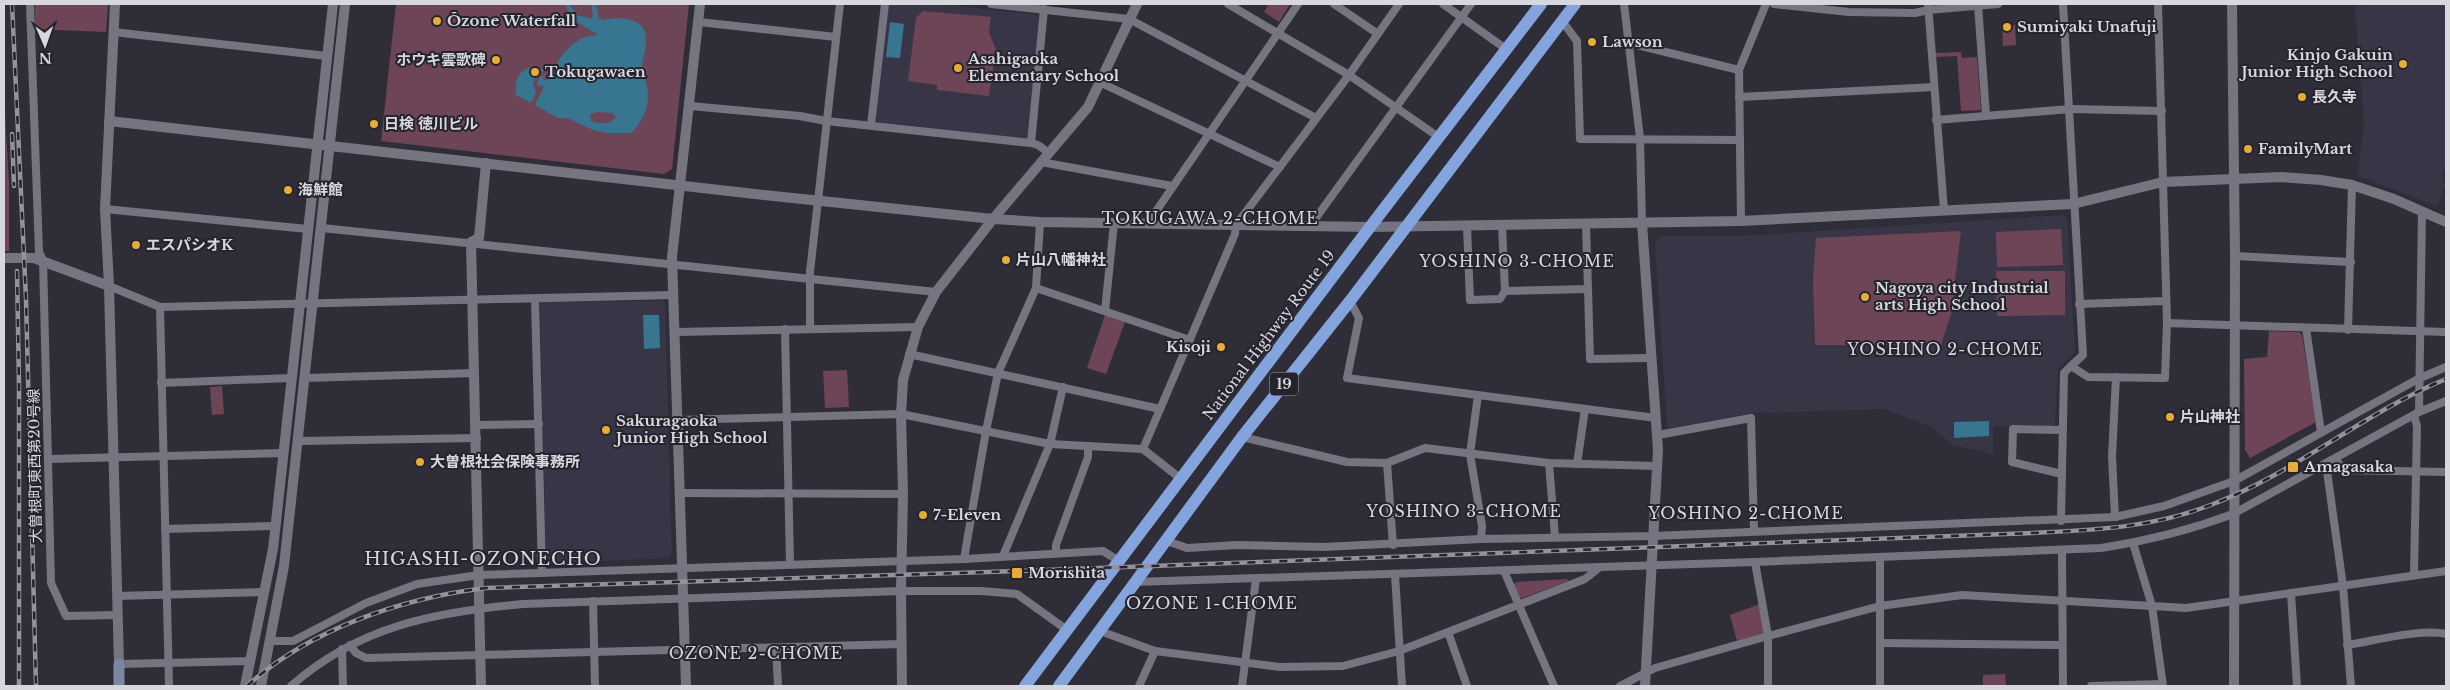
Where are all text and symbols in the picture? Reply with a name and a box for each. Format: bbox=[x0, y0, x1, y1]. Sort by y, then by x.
place label: Ōzone Waterfall bbox=[447, 11, 577, 30]
marker: Ōzone Waterfall bbox=[431, 15, 443, 27]
place label: Sumiyaki Unafuji bbox=[2017, 17, 2157, 36]
north arrow bbox=[20, 20, 70, 70]
marker: Sumiyaki Unafuji bbox=[2001, 21, 2013, 33]
place label: Lawson bbox=[1602, 32, 1663, 51]
marker: Lawson bbox=[1586, 36, 1598, 48]
place label: Kinjo Gakuin Junior High School bbox=[2238, 45, 2394, 81]
text: N bbox=[39, 49, 52, 67]
place label: Asahigaoka Elementary School bbox=[967, 49, 1120, 85]
place label: ホウキ雲歌碑 bbox=[396, 50, 486, 69]
marker: ホウキ雲歌碑 bbox=[490, 54, 502, 66]
marker: Kinjo Gakuin Junior High School bbox=[2397, 58, 2409, 70]
place label: Tokugawaen bbox=[545, 62, 646, 81]
marker: Asahigaoka Elementary School bbox=[952, 62, 964, 74]
marker: Tokugawaen bbox=[529, 66, 541, 78]
place label: 長久寺 bbox=[2312, 87, 2357, 106]
marker: 長久寺 bbox=[2296, 91, 2308, 103]
place label: 日検 徳川ビル bbox=[384, 114, 478, 133]
marker: 日検 徳川ビル bbox=[368, 118, 380, 130]
place label: FamilyMart bbox=[2258, 139, 2352, 158]
marker: FamilyMart bbox=[2242, 143, 2254, 155]
place label: 海鮮館 bbox=[298, 180, 343, 199]
marker: 海鮮館 bbox=[282, 184, 294, 196]
district label: TOKUGAWA 2-CHOME bbox=[1101, 208, 1319, 228]
place label: エスパシオK bbox=[146, 235, 234, 254]
marker: エスパシオK bbox=[130, 239, 142, 251]
street label: National Highway Route 19 bbox=[1199, 246, 1339, 424]
place label: 片山八幡神社 bbox=[1016, 250, 1106, 269]
district label: YOSHINO 3-CHOME bbox=[1418, 251, 1615, 271]
marker: 片山八幡神社 bbox=[1000, 254, 1012, 266]
place label: Nagoya city Industrial arts High School bbox=[1875, 278, 2049, 314]
marker: Nagoya city Industrial arts High School bbox=[1859, 291, 1871, 303]
place label: Kisoji bbox=[1166, 337, 1212, 356]
district label: YOSHINO 2-CHOME bbox=[1846, 339, 2043, 359]
marker: Kisoji bbox=[1215, 341, 1227, 353]
road number: 19 bbox=[1270, 372, 1298, 396]
street label: 大曽根町東西第20号線 bbox=[24, 388, 45, 544]
place label: 片山神社 bbox=[2180, 407, 2240, 426]
place label: Sakuragaoka Junior High School bbox=[613, 411, 768, 447]
marker: 片山神社 bbox=[2164, 411, 2176, 423]
marker: Sakuragaoka Junior High School bbox=[600, 424, 612, 436]
place label: 大曽根社会保険事務所 bbox=[430, 452, 580, 471]
marker: 大曽根社会保険事務所 bbox=[414, 456, 426, 468]
place label: Amagasaka bbox=[2303, 457, 2394, 476]
marker: Amagasaka bbox=[2286, 460, 2300, 474]
district label: YOSHINO 3-CHOME bbox=[1365, 501, 1562, 521]
district label: YOSHINO 2-CHOME bbox=[1647, 503, 1844, 523]
place label: 7-Eleven bbox=[933, 505, 1001, 524]
marker: 7-Eleven bbox=[917, 509, 929, 521]
district label: HIGASHI-OZONECHO bbox=[364, 548, 602, 570]
place label: Morishita bbox=[1028, 563, 1105, 582]
marker: Morishita bbox=[1010, 566, 1024, 580]
district label: OZONE 1-CHOME bbox=[1126, 593, 1298, 613]
district label: OZONE 2-CHOME bbox=[669, 643, 843, 663]

